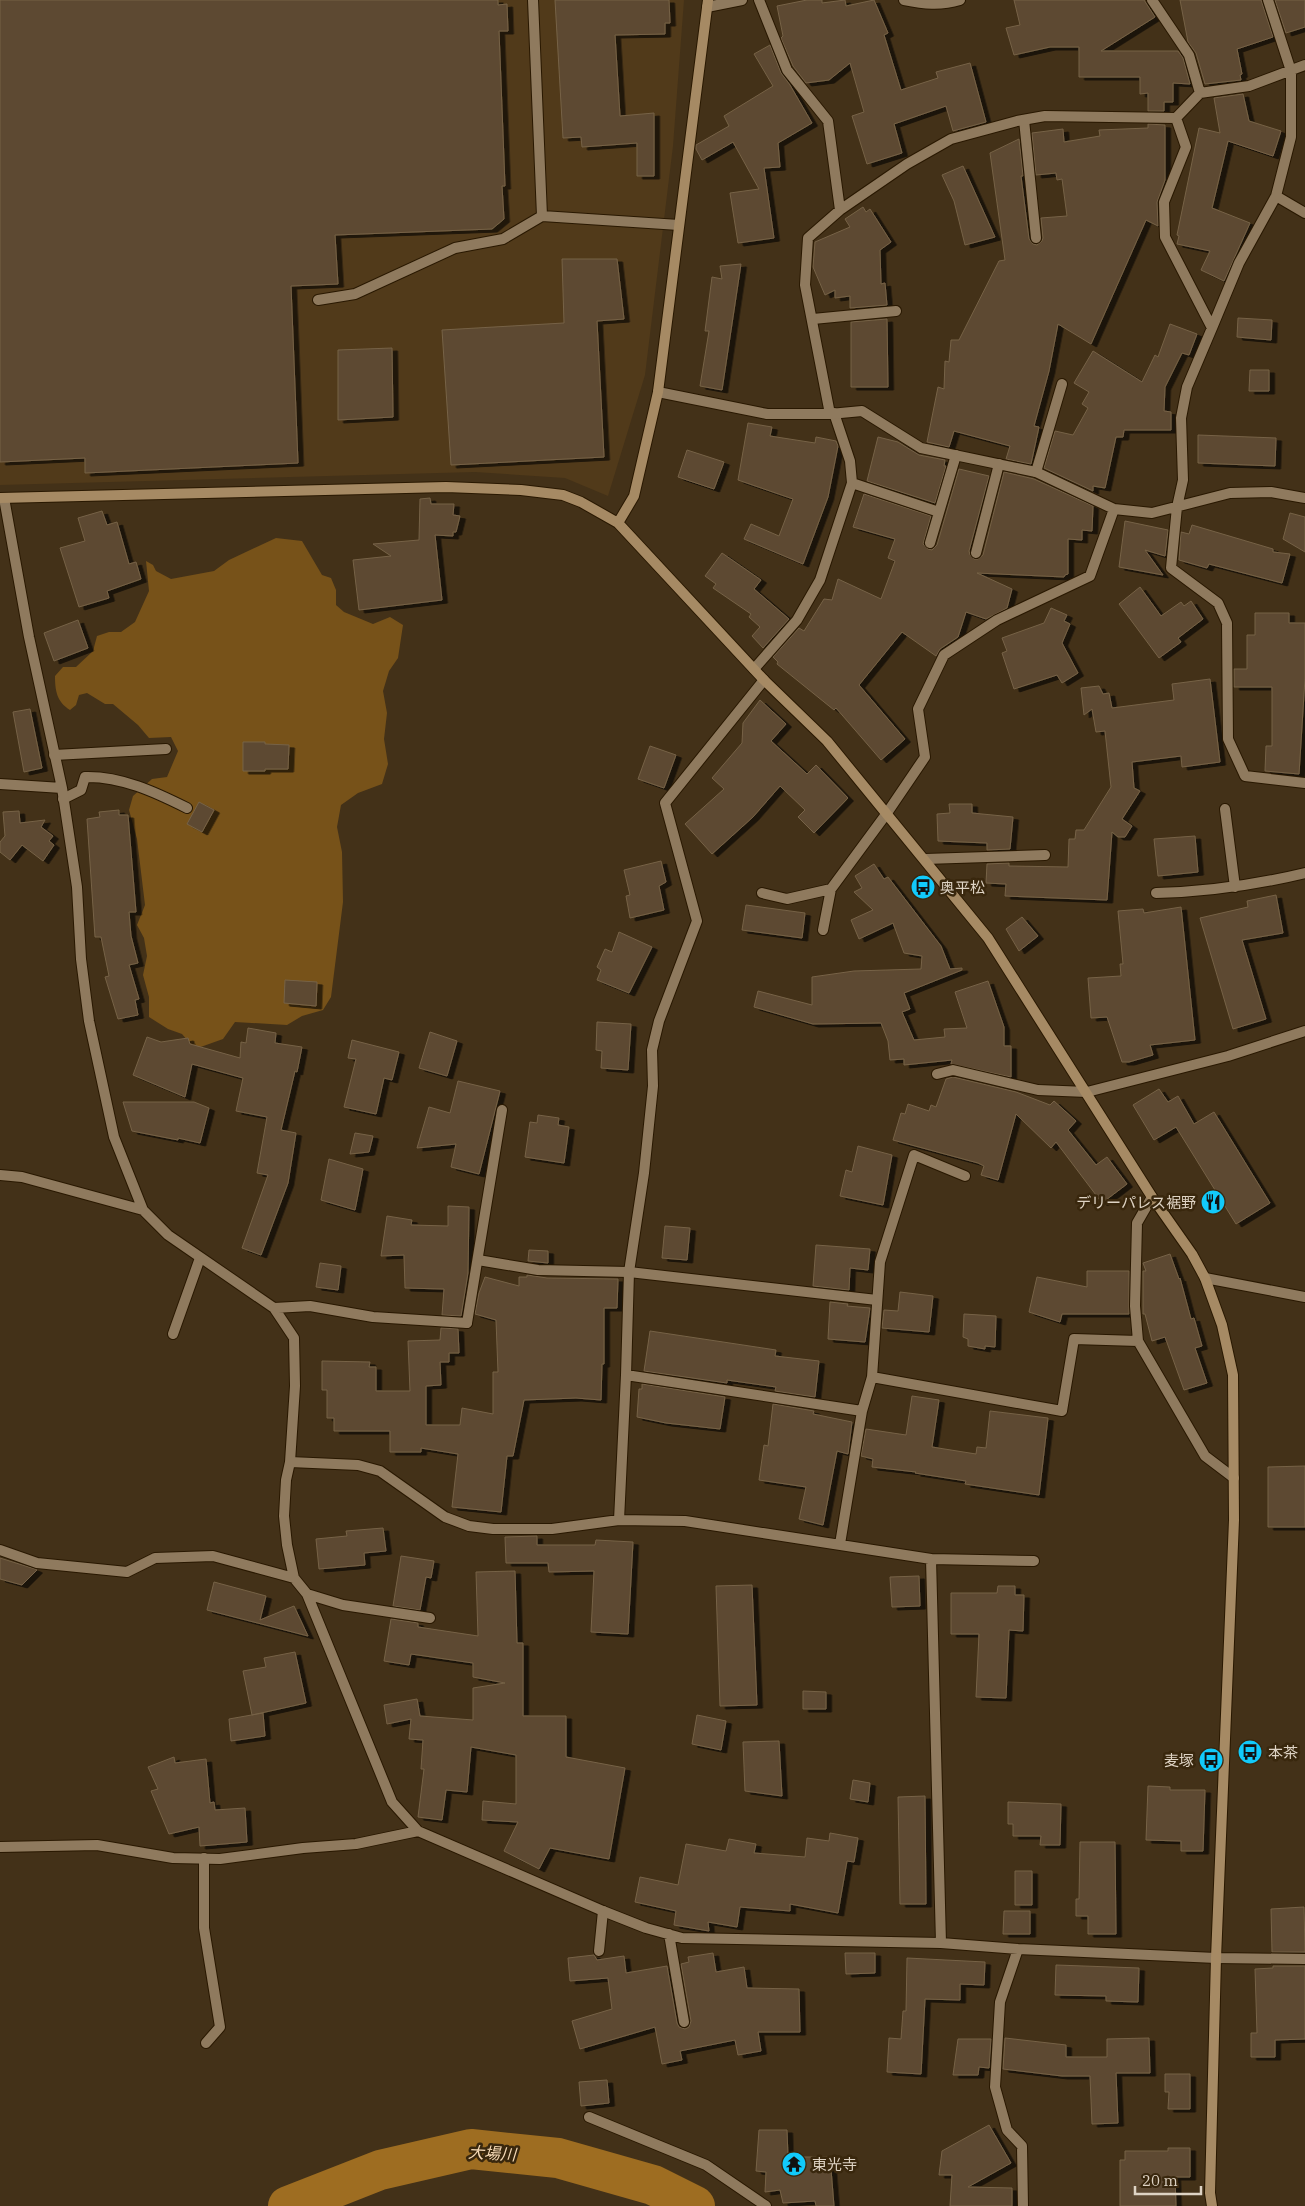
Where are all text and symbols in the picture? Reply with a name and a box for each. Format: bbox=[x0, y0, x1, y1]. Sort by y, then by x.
bus stop icon: 奥平松 bbox=[910, 874, 936, 900]
place label: 奥平松 bbox=[940, 878, 985, 897]
restaurant icon: デリーパレス裾野 bbox=[1200, 1189, 1226, 1215]
place label: デリーパレス裾野 bbox=[1076, 1193, 1196, 1212]
bus stop icon: 本茶 bbox=[1237, 1739, 1263, 1765]
place label: 本茶 bbox=[1268, 1743, 1298, 1762]
bus stop icon: 麦塚 bbox=[1198, 1747, 1224, 1773]
place label: 麦塚 bbox=[1164, 1751, 1194, 1770]
water label: 大場川 bbox=[468, 2142, 518, 2164]
temple icon: 東光寺 bbox=[781, 2151, 807, 2177]
place label: 東光寺 bbox=[812, 2155, 857, 2174]
scale bar bbox=[1135, 2164, 1201, 2196]
text: 20 m bbox=[1142, 2171, 1178, 2190]

